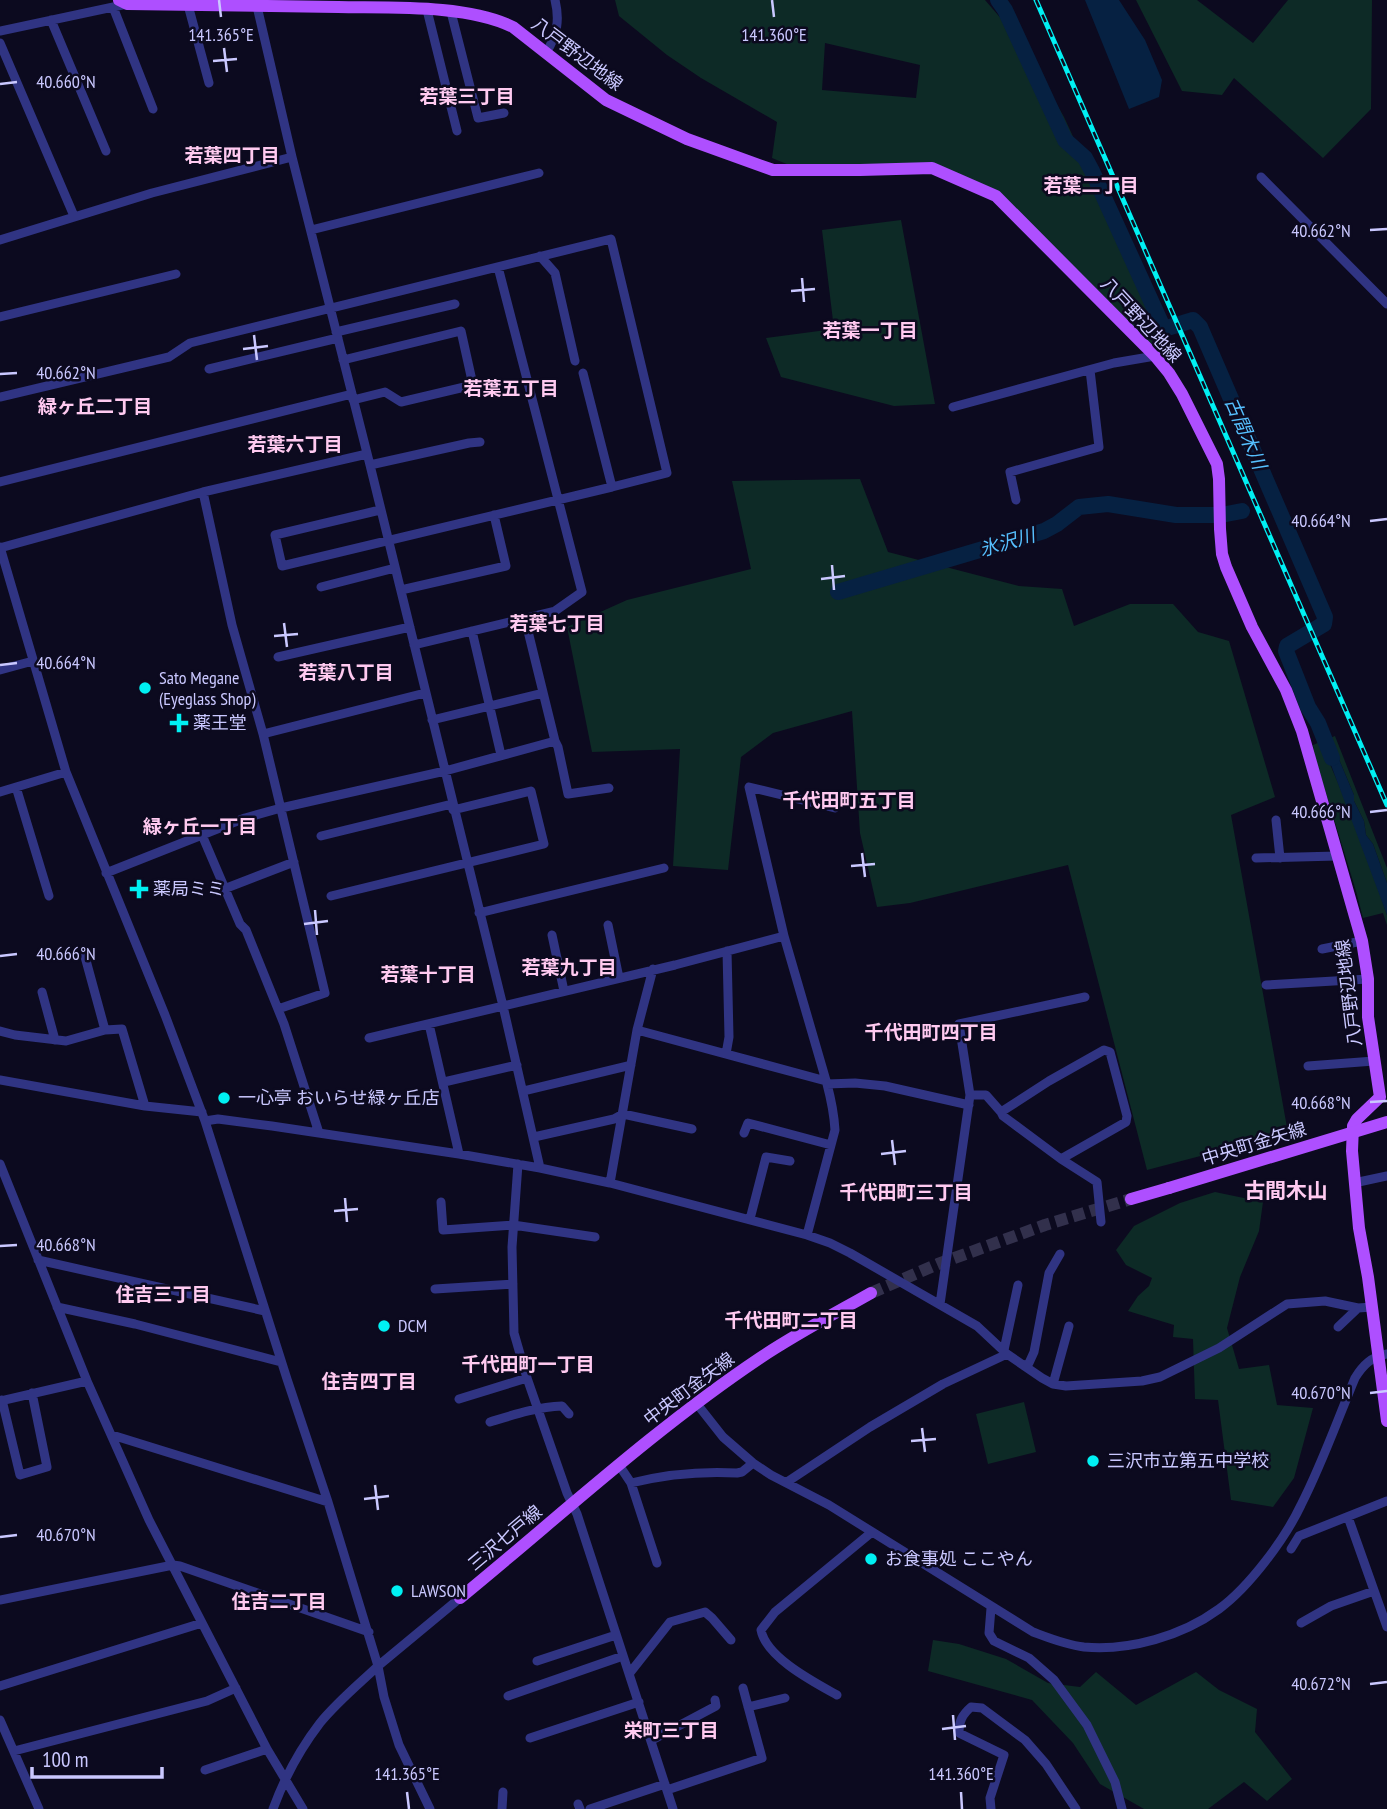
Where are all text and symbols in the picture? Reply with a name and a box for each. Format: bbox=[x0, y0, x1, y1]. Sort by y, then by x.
street label: 八戸野辺地線 bbox=[527, 12, 627, 95]
text: 141.365°E bbox=[188, 23, 254, 46]
text: 141.360°E bbox=[741, 23, 807, 46]
text: 40.660°N bbox=[36, 70, 96, 93]
district label: 若葉三丁目 bbox=[419, 84, 515, 108]
district label: 若葉四丁目 bbox=[184, 143, 280, 167]
district label: 若葉二丁目 bbox=[1043, 173, 1139, 197]
text: 40.662°N bbox=[1291, 219, 1351, 242]
street label: 八戸野辺地線 bbox=[1096, 272, 1187, 367]
district label: 若葉一丁目 bbox=[822, 318, 918, 342]
text: 40.662°N bbox=[36, 361, 96, 384]
district label: 若葉五丁目 bbox=[463, 376, 559, 400]
water label: 古間木川 bbox=[1220, 393, 1273, 475]
district label: 緑ヶ丘二丁目 bbox=[38, 394, 152, 418]
district label: 若葉六丁目 bbox=[247, 432, 343, 456]
text: 40.664°N bbox=[1291, 509, 1351, 532]
water label: 氷沢川 bbox=[976, 522, 1040, 561]
district label: 若葉七丁目 bbox=[509, 611, 605, 635]
text: 40.664°N bbox=[36, 651, 96, 674]
district label: 若葉八丁目 bbox=[298, 660, 394, 684]
place label: Sato Megane (Eyeglass Shop) bbox=[159, 666, 256, 710]
marker: Sato Megane (Eyeglass Shop) bbox=[137, 680, 153, 696]
place label: 薬王堂 bbox=[193, 711, 247, 734]
marker: 薬王堂 bbox=[171, 715, 187, 731]
district label: 千代田町五丁目 bbox=[782, 788, 916, 812]
text: 40.666°N bbox=[1291, 800, 1351, 823]
district label: 緑ヶ丘一丁目 bbox=[143, 814, 257, 838]
place label: 薬局ミミ bbox=[153, 877, 225, 900]
marker: 薬局ミミ bbox=[131, 881, 147, 897]
street label: 八戸野辺地線 bbox=[1331, 938, 1366, 1048]
text: 40.666°N bbox=[36, 942, 96, 965]
district label: 若葉九丁目 bbox=[521, 955, 617, 979]
district label: 若葉十丁目 bbox=[380, 962, 476, 986]
district label: 千代田町四丁目 bbox=[864, 1020, 998, 1044]
place label: 一心亭 おいらせ緑ヶ丘店 bbox=[238, 1086, 439, 1109]
marker: 一心亭 おいらせ緑ヶ丘店 bbox=[216, 1090, 232, 1106]
text: 40.668°N bbox=[1291, 1091, 1351, 1114]
street label: 中央町金矢線 bbox=[1199, 1117, 1309, 1170]
district label: 古間木山 bbox=[1244, 1177, 1328, 1204]
district label: 千代田町三丁目 bbox=[839, 1180, 973, 1204]
text: 40.668°N bbox=[36, 1233, 96, 1256]
district label: 住吉三丁目 bbox=[115, 1282, 211, 1306]
district label: 千代田町二丁目 bbox=[724, 1308, 858, 1332]
place label: DCM bbox=[398, 1314, 427, 1337]
marker: DCM bbox=[376, 1318, 392, 1334]
street label: 中央町金矢線 bbox=[639, 1347, 739, 1430]
district label: 千代田町一丁目 bbox=[461, 1352, 595, 1376]
district label: 住吉四丁目 bbox=[321, 1369, 417, 1393]
text: 40.670°N bbox=[1291, 1381, 1351, 1404]
place label: 三沢市立第五中学校 bbox=[1107, 1449, 1269, 1472]
marker: 三沢市立第五中学校 bbox=[1085, 1453, 1101, 1469]
street label: 三沢七戸線 bbox=[463, 1500, 547, 1575]
text: 40.670°N bbox=[36, 1523, 96, 1546]
place label: お食事処 ここやん bbox=[885, 1547, 1033, 1570]
marker: お食事処 ここやん bbox=[863, 1551, 879, 1567]
place label: LAWSON bbox=[411, 1579, 466, 1602]
marker: LAWSON bbox=[389, 1583, 405, 1599]
district label: 住吉二丁目 bbox=[231, 1589, 327, 1613]
text: 40.672°N bbox=[1291, 1672, 1351, 1695]
district label: 栄町三丁目 bbox=[623, 1718, 719, 1742]
scale bar bbox=[32, 1736, 161, 1780]
text: 100 m bbox=[42, 1746, 88, 1773]
text: 141.365°E bbox=[374, 1762, 440, 1785]
text: 141.360°E bbox=[928, 1762, 994, 1785]

